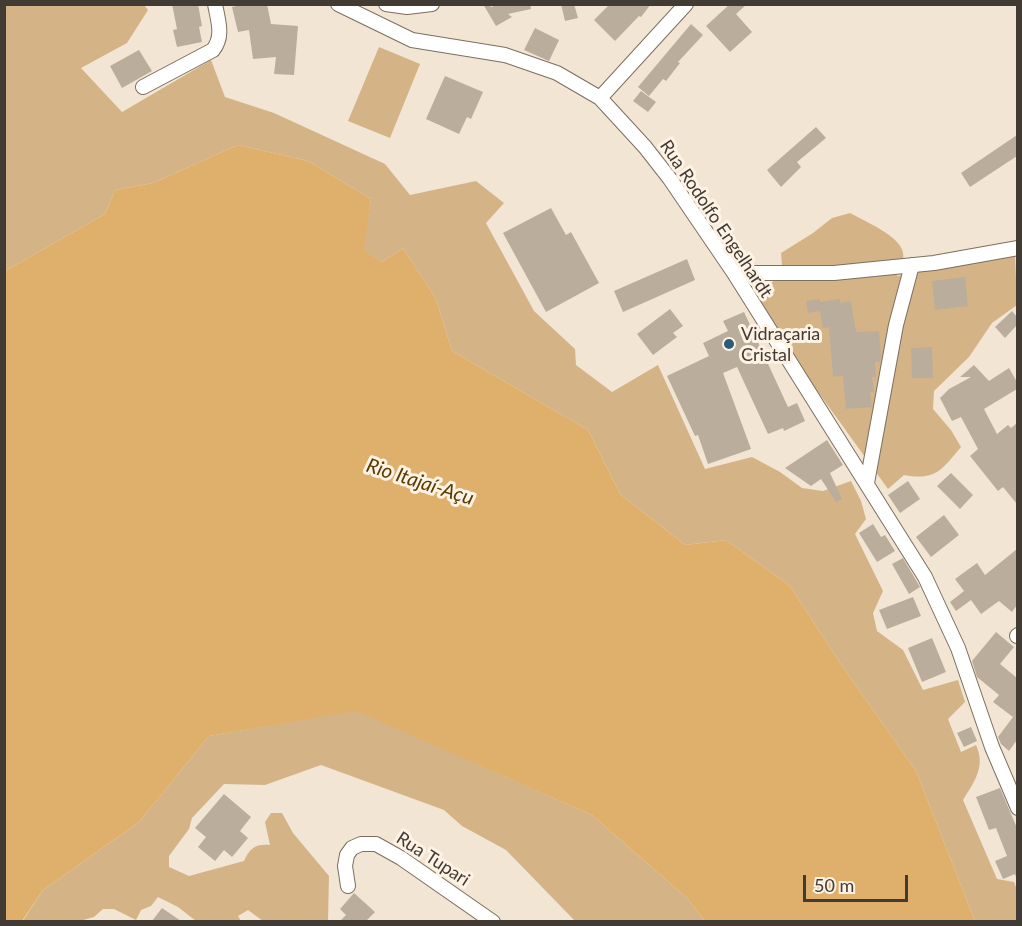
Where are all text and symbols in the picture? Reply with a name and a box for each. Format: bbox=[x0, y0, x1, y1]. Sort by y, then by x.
street label: Rua Rodolfo Engelhardt bbox=[655, 136, 777, 302]
place label: Vidraçaria Cristal bbox=[741, 323, 820, 366]
marker: Vidraçaria Cristal bbox=[722, 337, 736, 351]
water label: Rio Itajaí-Açu bbox=[363, 453, 477, 511]
street label: Rua Tupari bbox=[392, 827, 474, 891]
scale bar bbox=[806, 863, 911, 901]
text: 50 m bbox=[814, 874, 854, 896]

